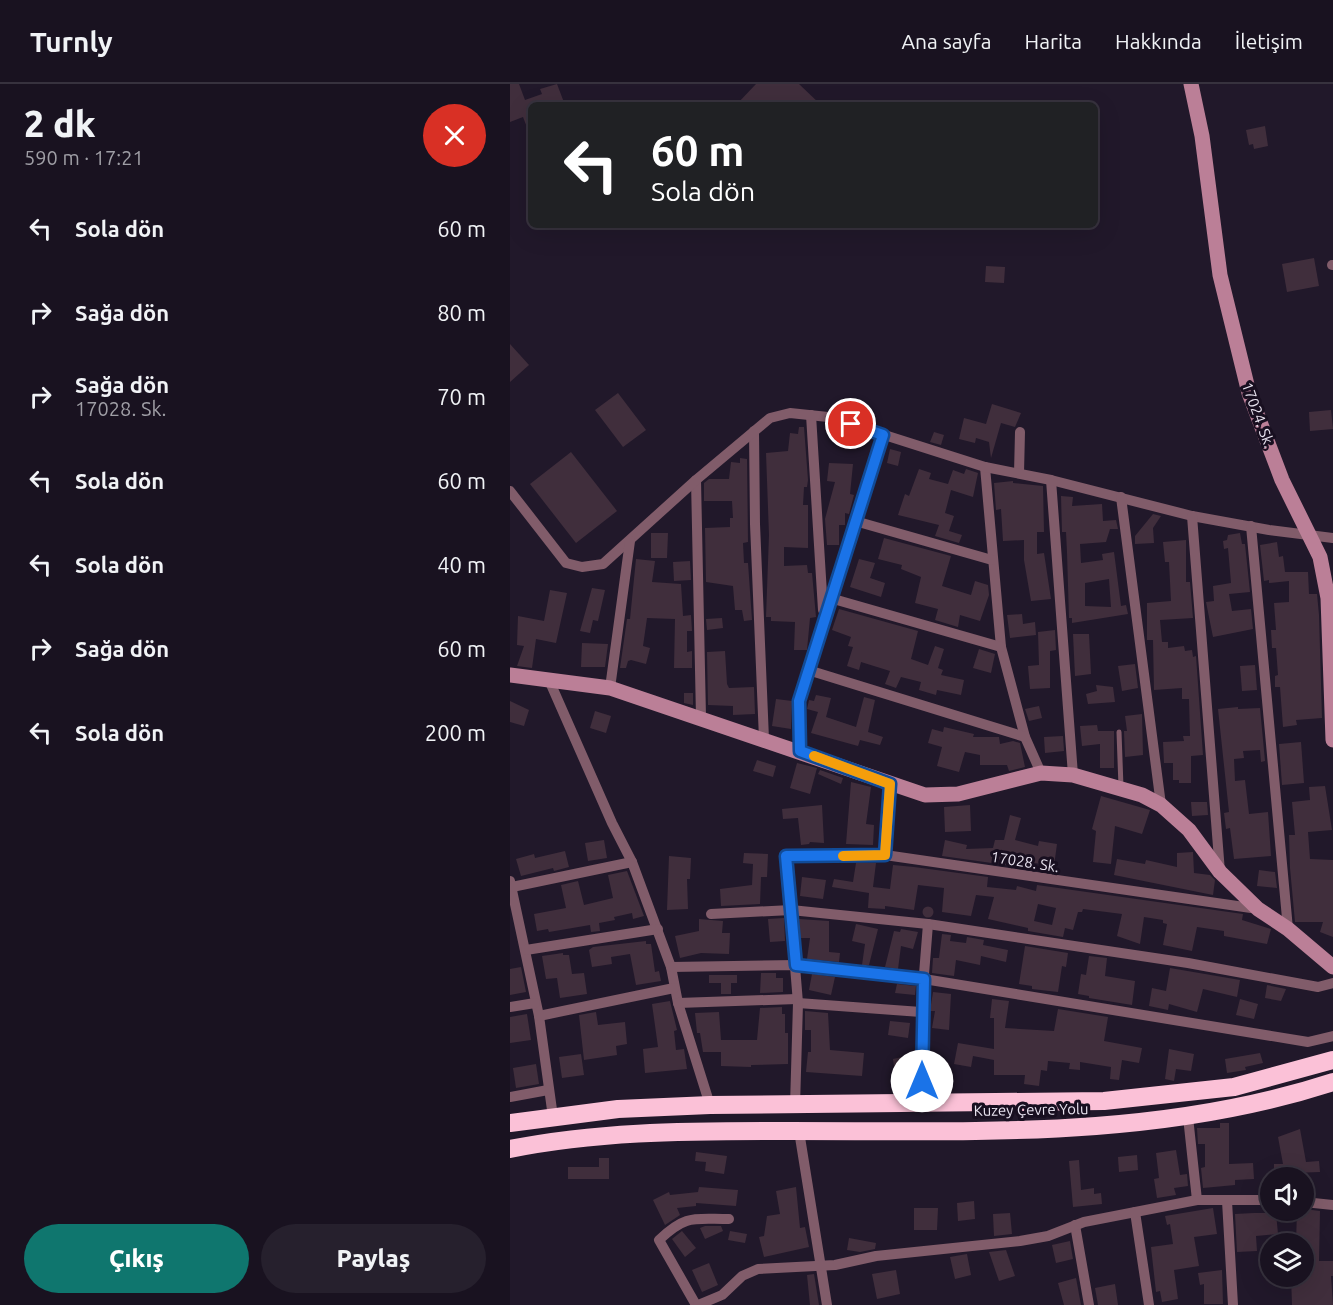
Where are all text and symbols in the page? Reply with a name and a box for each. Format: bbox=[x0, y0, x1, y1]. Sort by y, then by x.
text: Turnly bbox=[30, 26, 113, 57]
text: Ana sayfa bbox=[901, 29, 992, 53]
text: Harita bbox=[1025, 29, 1082, 53]
text: Hakkında bbox=[1115, 29, 1202, 53]
text: İletişim bbox=[1235, 29, 1303, 53]
text: 2 dk bbox=[24, 103, 96, 144]
button: close bbox=[423, 104, 486, 167]
icon: left bbox=[552, 126, 630, 204]
text: 60 m bbox=[651, 127, 745, 174]
text: 590 m · 17:21 bbox=[24, 146, 144, 169]
text: Sola dön bbox=[651, 176, 755, 206]
icon: left bbox=[24, 212, 57, 245]
text: Sola dön bbox=[75, 216, 164, 241]
text: 60 m bbox=[437, 216, 486, 241]
icon: right bbox=[24, 296, 57, 329]
text: Sağa dön bbox=[75, 300, 169, 325]
text: 80 m bbox=[437, 300, 486, 325]
text: Sağa dön bbox=[75, 372, 169, 397]
icon: right bbox=[24, 380, 57, 413]
street label: 17024. Sk. bbox=[1239, 380, 1278, 450]
text: 70 m bbox=[437, 384, 486, 409]
text: 17028. Sk. bbox=[75, 397, 166, 420]
pin bbox=[825, 398, 876, 449]
icon: arrive bbox=[834, 407, 867, 440]
icon: left bbox=[24, 464, 57, 497]
text: Sola dön bbox=[75, 468, 164, 493]
text: 60 m bbox=[437, 468, 486, 493]
icon: left bbox=[24, 548, 57, 581]
text: Sola dön bbox=[75, 552, 164, 577]
text: 40 m bbox=[437, 552, 486, 577]
icon: right bbox=[24, 632, 57, 665]
text: Sağa dön bbox=[75, 636, 169, 661]
text: 60 m bbox=[437, 636, 486, 661]
icon: left bbox=[24, 716, 57, 749]
text: Sola dön bbox=[75, 720, 164, 745]
text: 200 m bbox=[425, 720, 486, 745]
street label: 17028. Sk. bbox=[990, 848, 1060, 875]
position arrow bbox=[890, 1049, 954, 1113]
street label: Kuzey Çevre Yolu bbox=[973, 1100, 1089, 1119]
map controls bbox=[1260, 1167, 1314, 1287]
button: sound bbox=[1260, 1167, 1314, 1221]
button: Çıkış bbox=[24, 1224, 249, 1293]
button: Paylaş bbox=[261, 1224, 486, 1293]
button: layers bbox=[1260, 1233, 1314, 1287]

